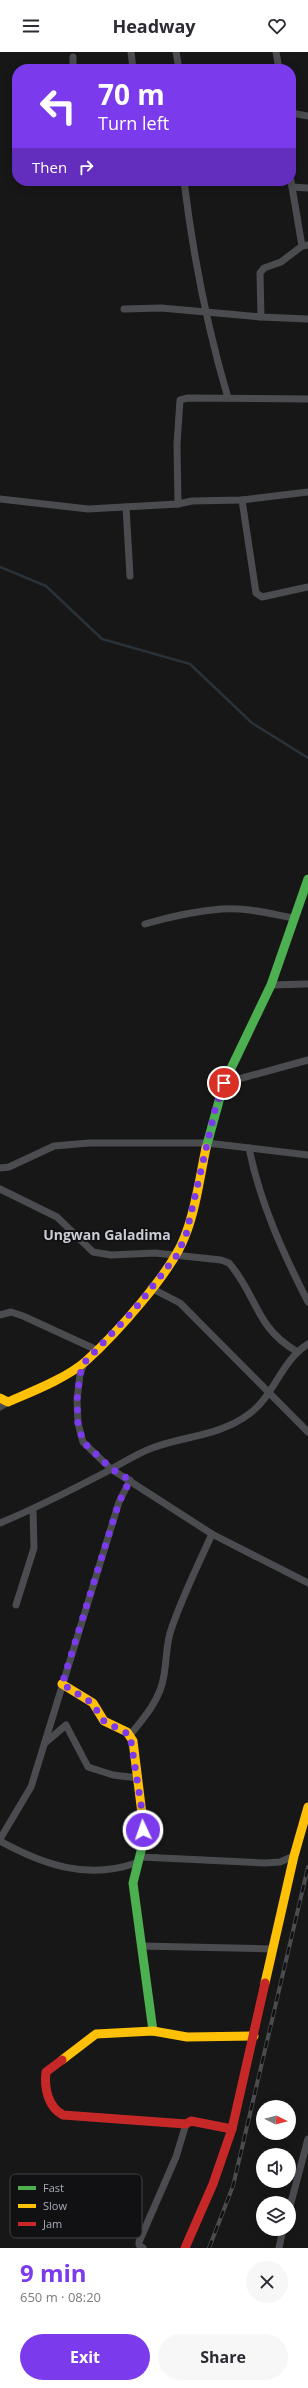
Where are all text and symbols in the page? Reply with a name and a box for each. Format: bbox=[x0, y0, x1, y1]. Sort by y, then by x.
text: Headway bbox=[112, 14, 196, 38]
icon: menu bbox=[20, 15, 42, 37]
icon: heart bbox=[266, 15, 288, 37]
text: 70 m bbox=[98, 75, 165, 113]
icon: left bbox=[32, 80, 84, 132]
text: Turn left bbox=[98, 111, 169, 135]
icon: right bbox=[75, 156, 97, 178]
text: Then bbox=[32, 157, 67, 177]
pin bbox=[207, 1066, 241, 1100]
icon: arrive bbox=[213, 1072, 235, 1094]
district label: Ungwan Galadima bbox=[43, 1225, 171, 1244]
position arrow bbox=[122, 1809, 164, 1851]
north arrow bbox=[256, 2100, 296, 2140]
map controls bbox=[256, 2100, 296, 2236]
button: sound bbox=[256, 2148, 296, 2188]
legend bbox=[10, 2174, 142, 2238]
text: Fast bbox=[43, 2180, 64, 2195]
button: layers bbox=[256, 2196, 296, 2236]
text: Slow bbox=[43, 2198, 67, 2213]
text: Jam bbox=[42, 2216, 62, 2231]
text: 9 min bbox=[20, 2256, 87, 2289]
button: close bbox=[246, 2261, 288, 2303]
text: 650 m · 08:20 bbox=[20, 2288, 101, 2306]
button: Exit bbox=[20, 2334, 150, 2380]
button: Share bbox=[158, 2334, 288, 2380]

